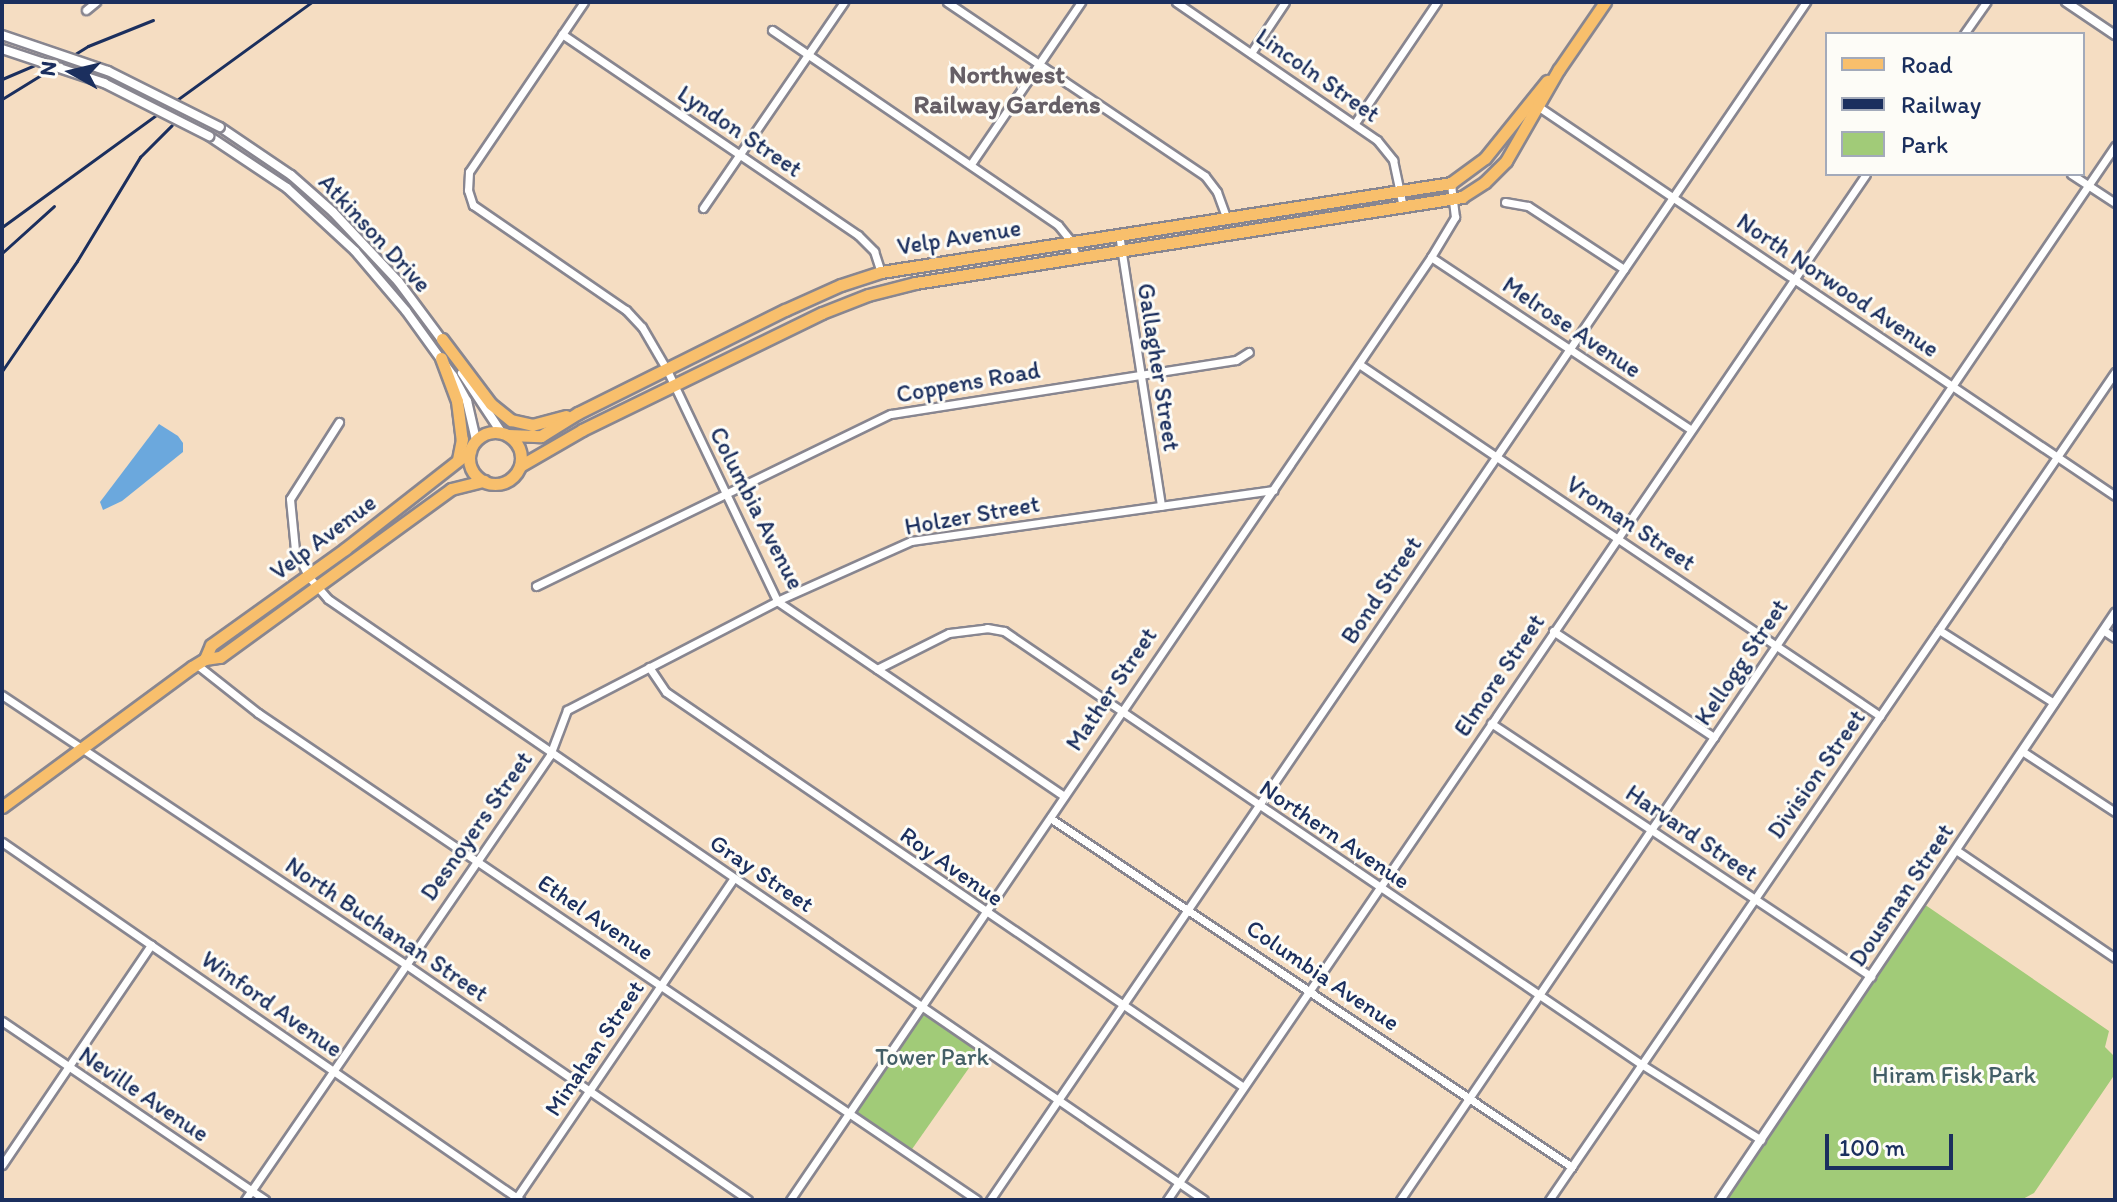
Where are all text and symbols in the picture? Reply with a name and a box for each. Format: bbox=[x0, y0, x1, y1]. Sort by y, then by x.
street label: Lincoln Street bbox=[1251, 22, 1385, 128]
north arrow bbox=[32, 32, 112, 112]
legend bbox=[1825, 32, 2085, 176]
text: Road bbox=[1901, 50, 1953, 79]
text: N bbox=[33, 59, 62, 78]
district label: Northwest Railway Gardens bbox=[914, 59, 1100, 120]
street label: Lyndon Street bbox=[672, 79, 808, 183]
text: Railway bbox=[1901, 90, 1981, 119]
text: Park bbox=[1901, 130, 1948, 159]
street label: Atkinson Drive bbox=[313, 168, 437, 298]
street label: North Norwood Avenue bbox=[1732, 207, 1944, 363]
street label: Velp Avenue bbox=[896, 213, 1022, 261]
street label: Melrose Avenue bbox=[1497, 270, 1647, 384]
street label: Gallagher Street bbox=[1132, 281, 1186, 453]
street label: Coppens Road bbox=[894, 355, 1042, 409]
street label: Columbia Avenue bbox=[704, 422, 810, 594]
street label: Vroman Street bbox=[1561, 469, 1701, 577]
street label: Velp Avenue bbox=[265, 488, 381, 586]
street label: Holzer Street bbox=[902, 489, 1042, 541]
street label: Bond Street bbox=[1335, 531, 1427, 649]
street label: Kellogg Street bbox=[1688, 593, 1794, 731]
street label: Elmore Street bbox=[1448, 608, 1550, 742]
street label: Mather Street bbox=[1059, 622, 1163, 756]
street label: Division Street bbox=[1761, 704, 1871, 844]
street label: Desnoyers Street bbox=[414, 746, 538, 906]
street label: Northern Avenue bbox=[1255, 773, 1415, 895]
street label: Harvard Street bbox=[1620, 778, 1764, 888]
street label: Dousman Street bbox=[1843, 818, 1959, 972]
street label: Roy Avenue bbox=[895, 820, 1009, 912]
street label: Gray Street bbox=[705, 828, 819, 918]
street label: North Buchanan Street bbox=[280, 851, 494, 1007]
street label: Ethel Avenue bbox=[533, 868, 659, 966]
street label: Columbia Avenue bbox=[1241, 913, 1405, 1037]
street label: Winford Avenue bbox=[196, 945, 348, 1063]
street label: Minahan Street bbox=[538, 975, 650, 1121]
street label: Neville Avenue bbox=[74, 1040, 214, 1148]
park label: Tower Park bbox=[876, 1043, 988, 1071]
park label: Hiram Fisk Park bbox=[1873, 1061, 2035, 1089]
scale bar bbox=[1829, 1118, 1957, 1168]
text: 100 m bbox=[1839, 1133, 1905, 1162]

